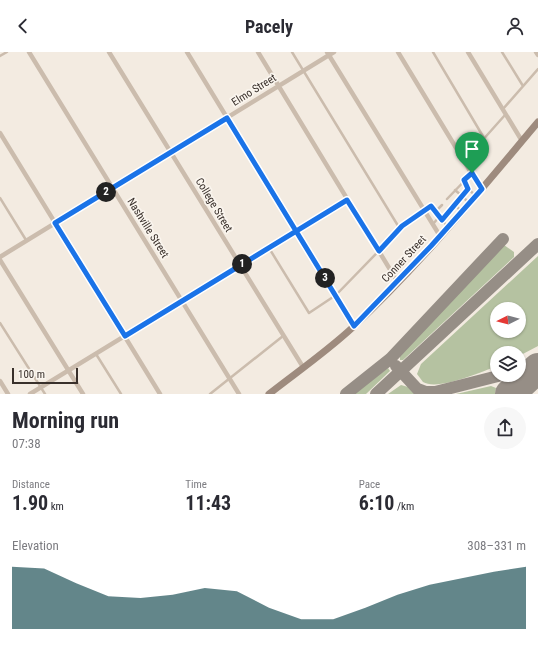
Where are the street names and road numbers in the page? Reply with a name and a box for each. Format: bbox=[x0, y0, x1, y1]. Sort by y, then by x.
street label: Elmo Street bbox=[229, 71, 279, 109]
street label: College Street bbox=[193, 176, 235, 234]
street label: Nashville Street bbox=[124, 196, 172, 260]
street label: Conner Street bbox=[379, 233, 429, 285]

